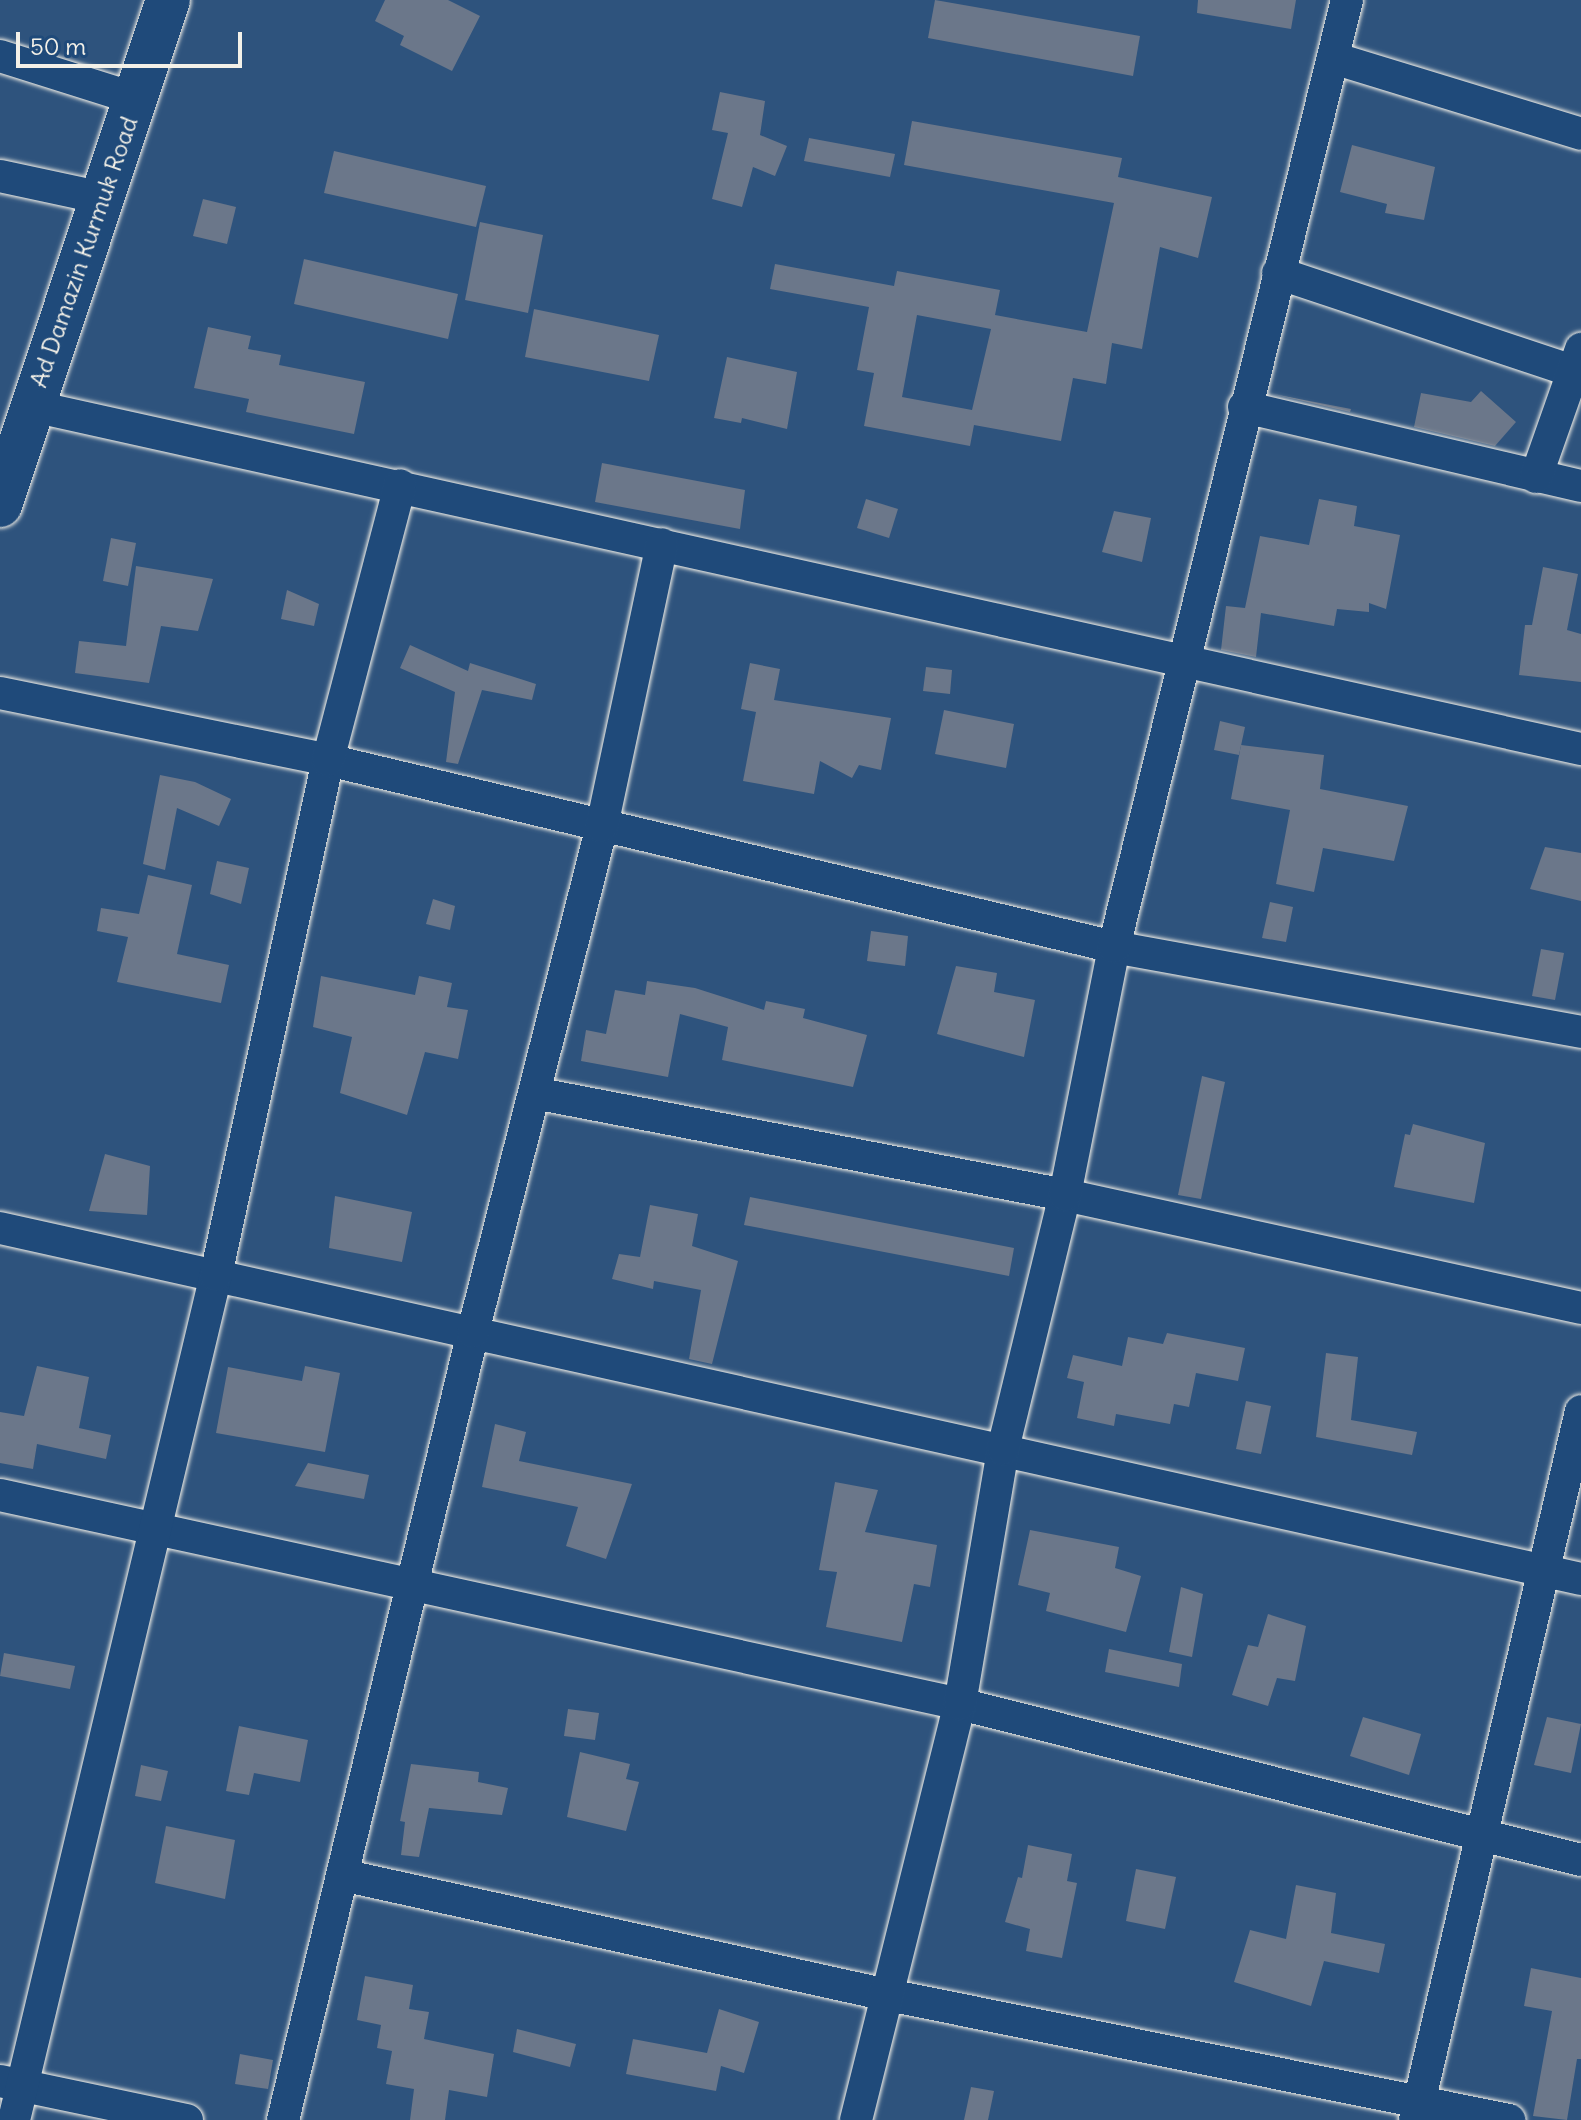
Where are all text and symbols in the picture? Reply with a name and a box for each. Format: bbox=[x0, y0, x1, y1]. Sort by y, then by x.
scale bar bbox=[20, 16, 246, 66]
text: 50 m bbox=[30, 31, 86, 61]
street label: Ad Damazin Kurmuk Road bbox=[24, 113, 144, 391]

